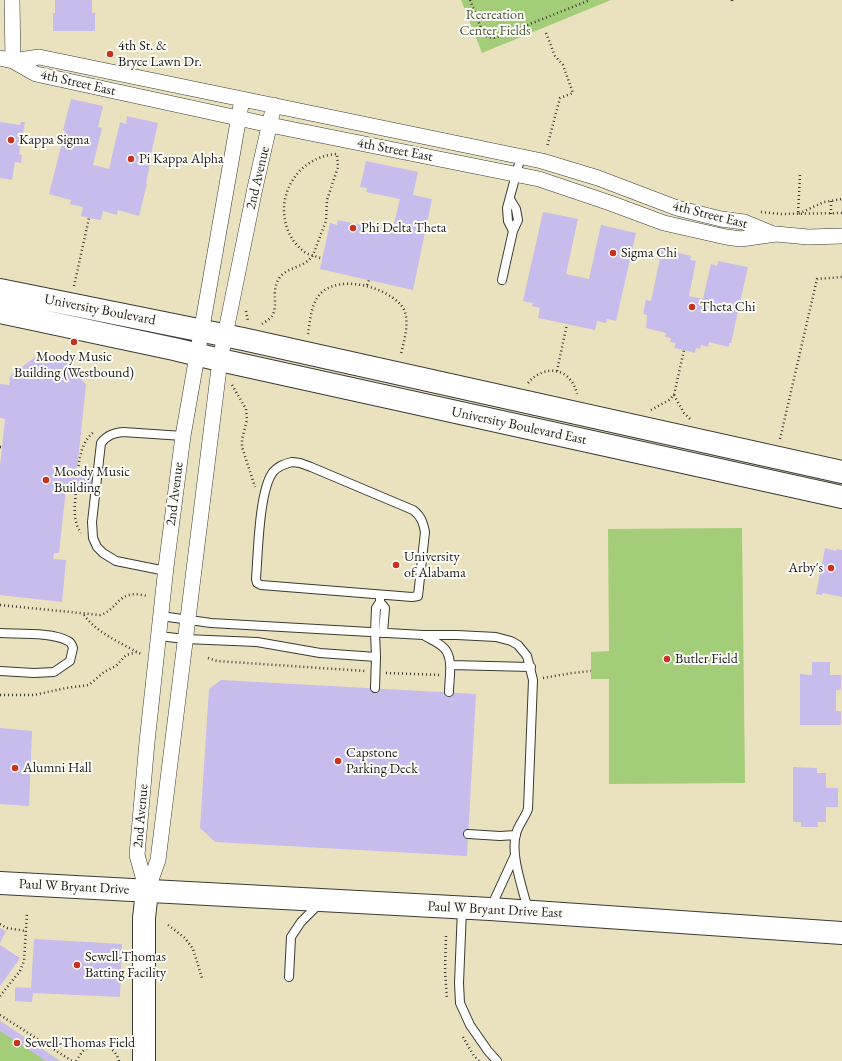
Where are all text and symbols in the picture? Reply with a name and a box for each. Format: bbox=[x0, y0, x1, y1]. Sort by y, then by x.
park label: Recreation Center Fields bbox=[459, 7, 531, 40]
place label: 4th St. & Bryce Lawn Dr. bbox=[118, 38, 202, 70]
marker: 4th St. & Bryce Lawn Dr. bbox=[105, 49, 115, 59]
street label: 4th Street East bbox=[39, 66, 117, 100]
place label: Kappa Sigma bbox=[19, 132, 89, 148]
street label: 4th Street East bbox=[356, 134, 434, 166]
marker: Kappa Sigma bbox=[6, 135, 16, 145]
street label: 2nd Avenue bbox=[243, 145, 273, 211]
place label: Pi Kappa Alpha bbox=[139, 151, 224, 167]
marker: Pi Kappa Alpha bbox=[126, 154, 136, 164]
street label: 4th Street East bbox=[671, 198, 749, 232]
place label: Phi Delta Theta bbox=[361, 220, 446, 236]
marker: Phi Delta Theta bbox=[348, 223, 358, 233]
place label: Sigma Chi bbox=[621, 245, 677, 261]
marker: Sigma Chi bbox=[608, 248, 618, 258]
street label: University Boulevard bbox=[43, 291, 157, 329]
place label: Theta Chi bbox=[700, 299, 755, 315]
marker: Theta Chi bbox=[687, 302, 697, 312]
marker: Moody Music Building (Westbound) bbox=[69, 337, 79, 347]
place label: Moody Music Building (Westbound) bbox=[14, 349, 134, 382]
street label: University Boulevard East bbox=[450, 403, 588, 449]
street label: 2nd Avenue bbox=[163, 461, 187, 527]
place label: Moody Music Building bbox=[54, 464, 130, 496]
marker: Moody Music Building bbox=[41, 475, 51, 485]
place label: University of Alabama bbox=[404, 549, 466, 582]
marker: University of Alabama bbox=[391, 560, 401, 570]
place label: Arby's bbox=[788, 560, 823, 576]
marker: Arby's bbox=[826, 563, 836, 573]
place label: Butler Field bbox=[675, 651, 738, 667]
marker: Butler Field bbox=[662, 654, 672, 664]
place label: Capstone Parking Deck bbox=[346, 745, 418, 778]
marker: Capstone Parking Deck bbox=[333, 756, 343, 766]
place label: Alumni Hall bbox=[23, 760, 92, 776]
marker: Alumni Hall bbox=[10, 763, 20, 773]
street label: 2nd Avenue bbox=[130, 783, 152, 849]
street label: Paul W Bryant Drive bbox=[18, 876, 130, 898]
street label: Paul W Bryant Drive East bbox=[427, 898, 563, 922]
place label: Sewell-Thomas Batting Facility bbox=[85, 949, 166, 982]
marker: Sewell-Thomas Batting Facility bbox=[72, 960, 82, 970]
place label: Sewell-Thomas Field bbox=[25, 1035, 135, 1051]
marker: Sewell-Thomas Field bbox=[12, 1038, 22, 1048]

